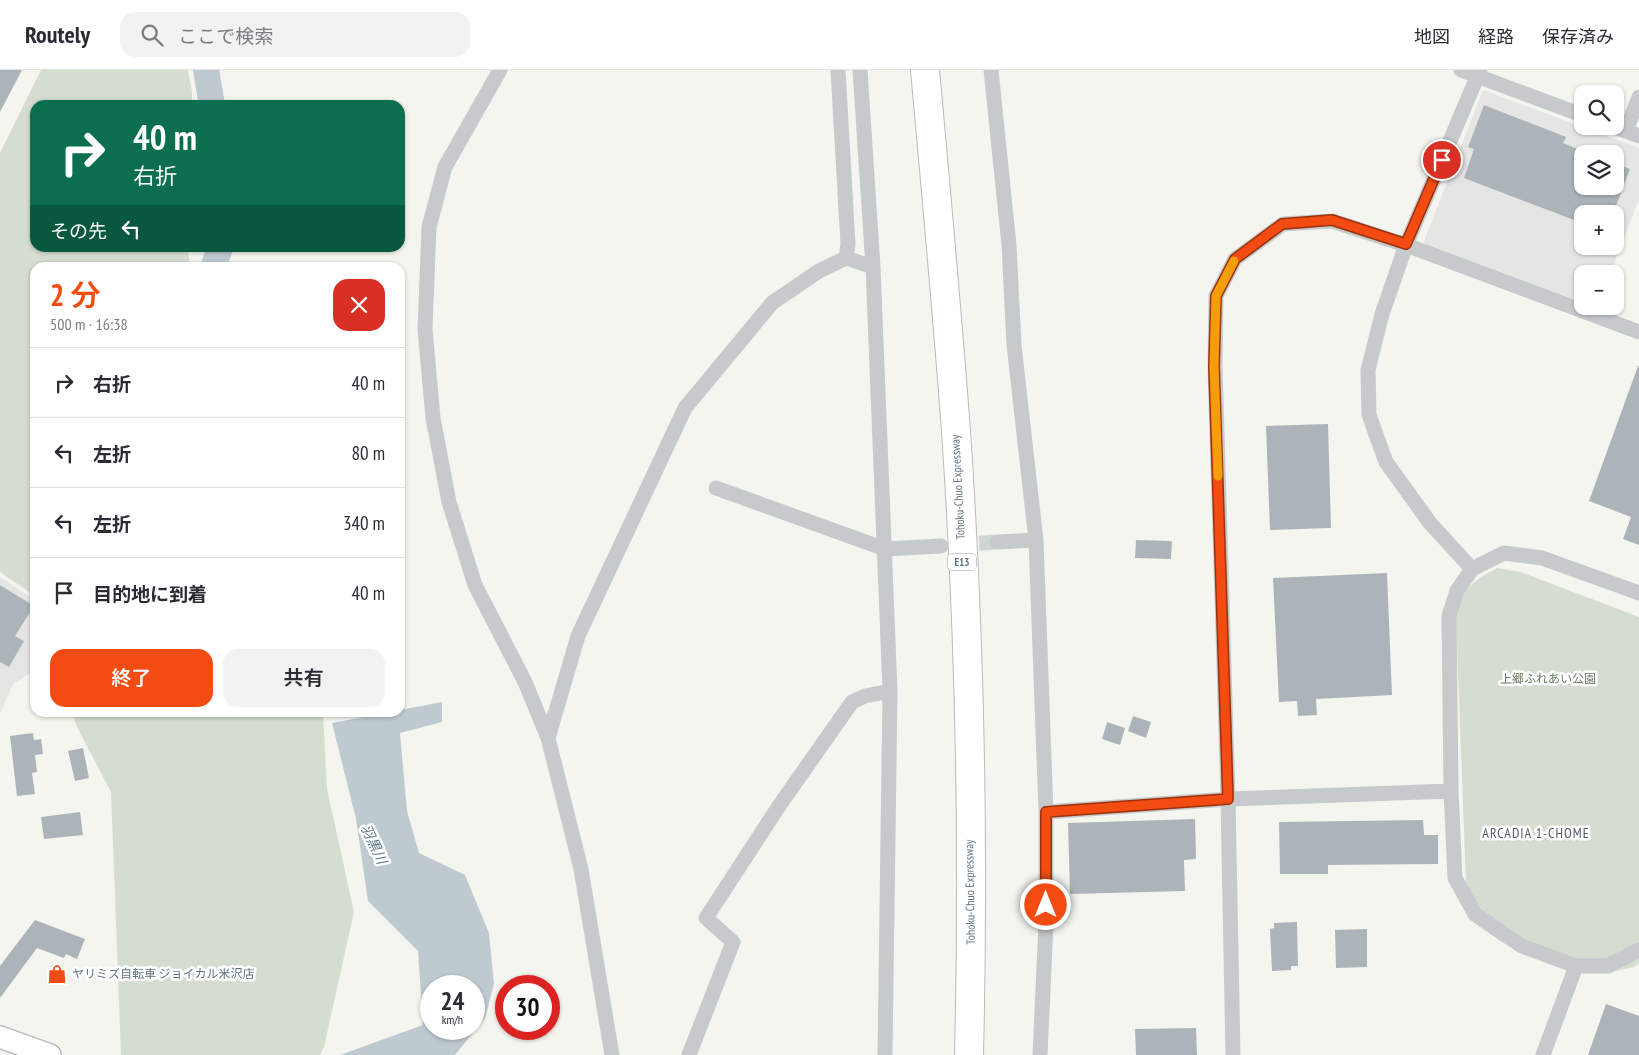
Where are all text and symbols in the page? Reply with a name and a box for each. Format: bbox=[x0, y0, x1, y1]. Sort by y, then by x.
search box bbox=[120, 12, 470, 57]
text: Routely bbox=[25, 19, 90, 50]
icon: search bbox=[138, 21, 166, 49]
text: ここで検索 bbox=[178, 24, 273, 48]
text: 地図 bbox=[1414, 25, 1450, 48]
text: 経路 bbox=[1478, 25, 1514, 48]
text: 保存済み bbox=[1542, 25, 1614, 48]
map controls bbox=[1574, 85, 1624, 315]
button: search bbox=[1574, 85, 1624, 135]
text: 40 m bbox=[133, 114, 197, 160]
icon: right bbox=[50, 120, 115, 185]
pin bbox=[1421, 139, 1463, 181]
button: layers bbox=[1574, 145, 1624, 195]
icon: arrive bbox=[1428, 146, 1456, 174]
text: 右折 bbox=[133, 162, 177, 190]
button: + bbox=[1574, 205, 1624, 255]
icon: left bbox=[117, 215, 145, 243]
text: その先 bbox=[50, 219, 107, 243]
button: − bbox=[1574, 265, 1624, 315]
text: 2 分 bbox=[50, 275, 101, 314]
button: close bbox=[333, 279, 385, 331]
text: 500 m · 16:38 bbox=[50, 314, 128, 334]
icon: right bbox=[50, 369, 78, 397]
text: 40 m bbox=[352, 371, 385, 395]
text: 右折 bbox=[93, 372, 131, 396]
street label: Tohoku-Chuo Expressway bbox=[947, 434, 968, 540]
icon: left bbox=[50, 439, 78, 467]
text: 80 m bbox=[352, 441, 385, 465]
text: 左折 bbox=[93, 442, 131, 466]
icon: left bbox=[50, 509, 78, 537]
text: 340 m bbox=[343, 511, 385, 535]
text: 左折 bbox=[93, 512, 131, 536]
road number: E13 bbox=[948, 554, 976, 571]
icon: arrive bbox=[50, 579, 78, 607]
text: 40 m bbox=[352, 581, 385, 605]
text: 目的地に到着 bbox=[93, 582, 207, 606]
button: 終了 bbox=[50, 649, 213, 707]
button: 共有 bbox=[223, 649, 385, 707]
park label: 上郷ふれあい公園 bbox=[1500, 671, 1596, 686]
water label: 羽黒川 bbox=[357, 821, 392, 869]
district label: ARCADIA 1-CHOME bbox=[1482, 824, 1590, 842]
street label: Tohoku-Chuo Expressway bbox=[961, 839, 978, 945]
position arrow bbox=[1019, 878, 1071, 930]
shop icon: ヤリミズ自転車 ジョイカル米沢店 bbox=[46, 963, 68, 985]
place label: ヤリミズ自転車 ジョイカル米沢店 bbox=[72, 966, 255, 981]
speed limit sign: 30 bbox=[495, 975, 560, 1040]
text: 24 bbox=[441, 985, 464, 1017]
text: km/h bbox=[442, 1012, 463, 1027]

